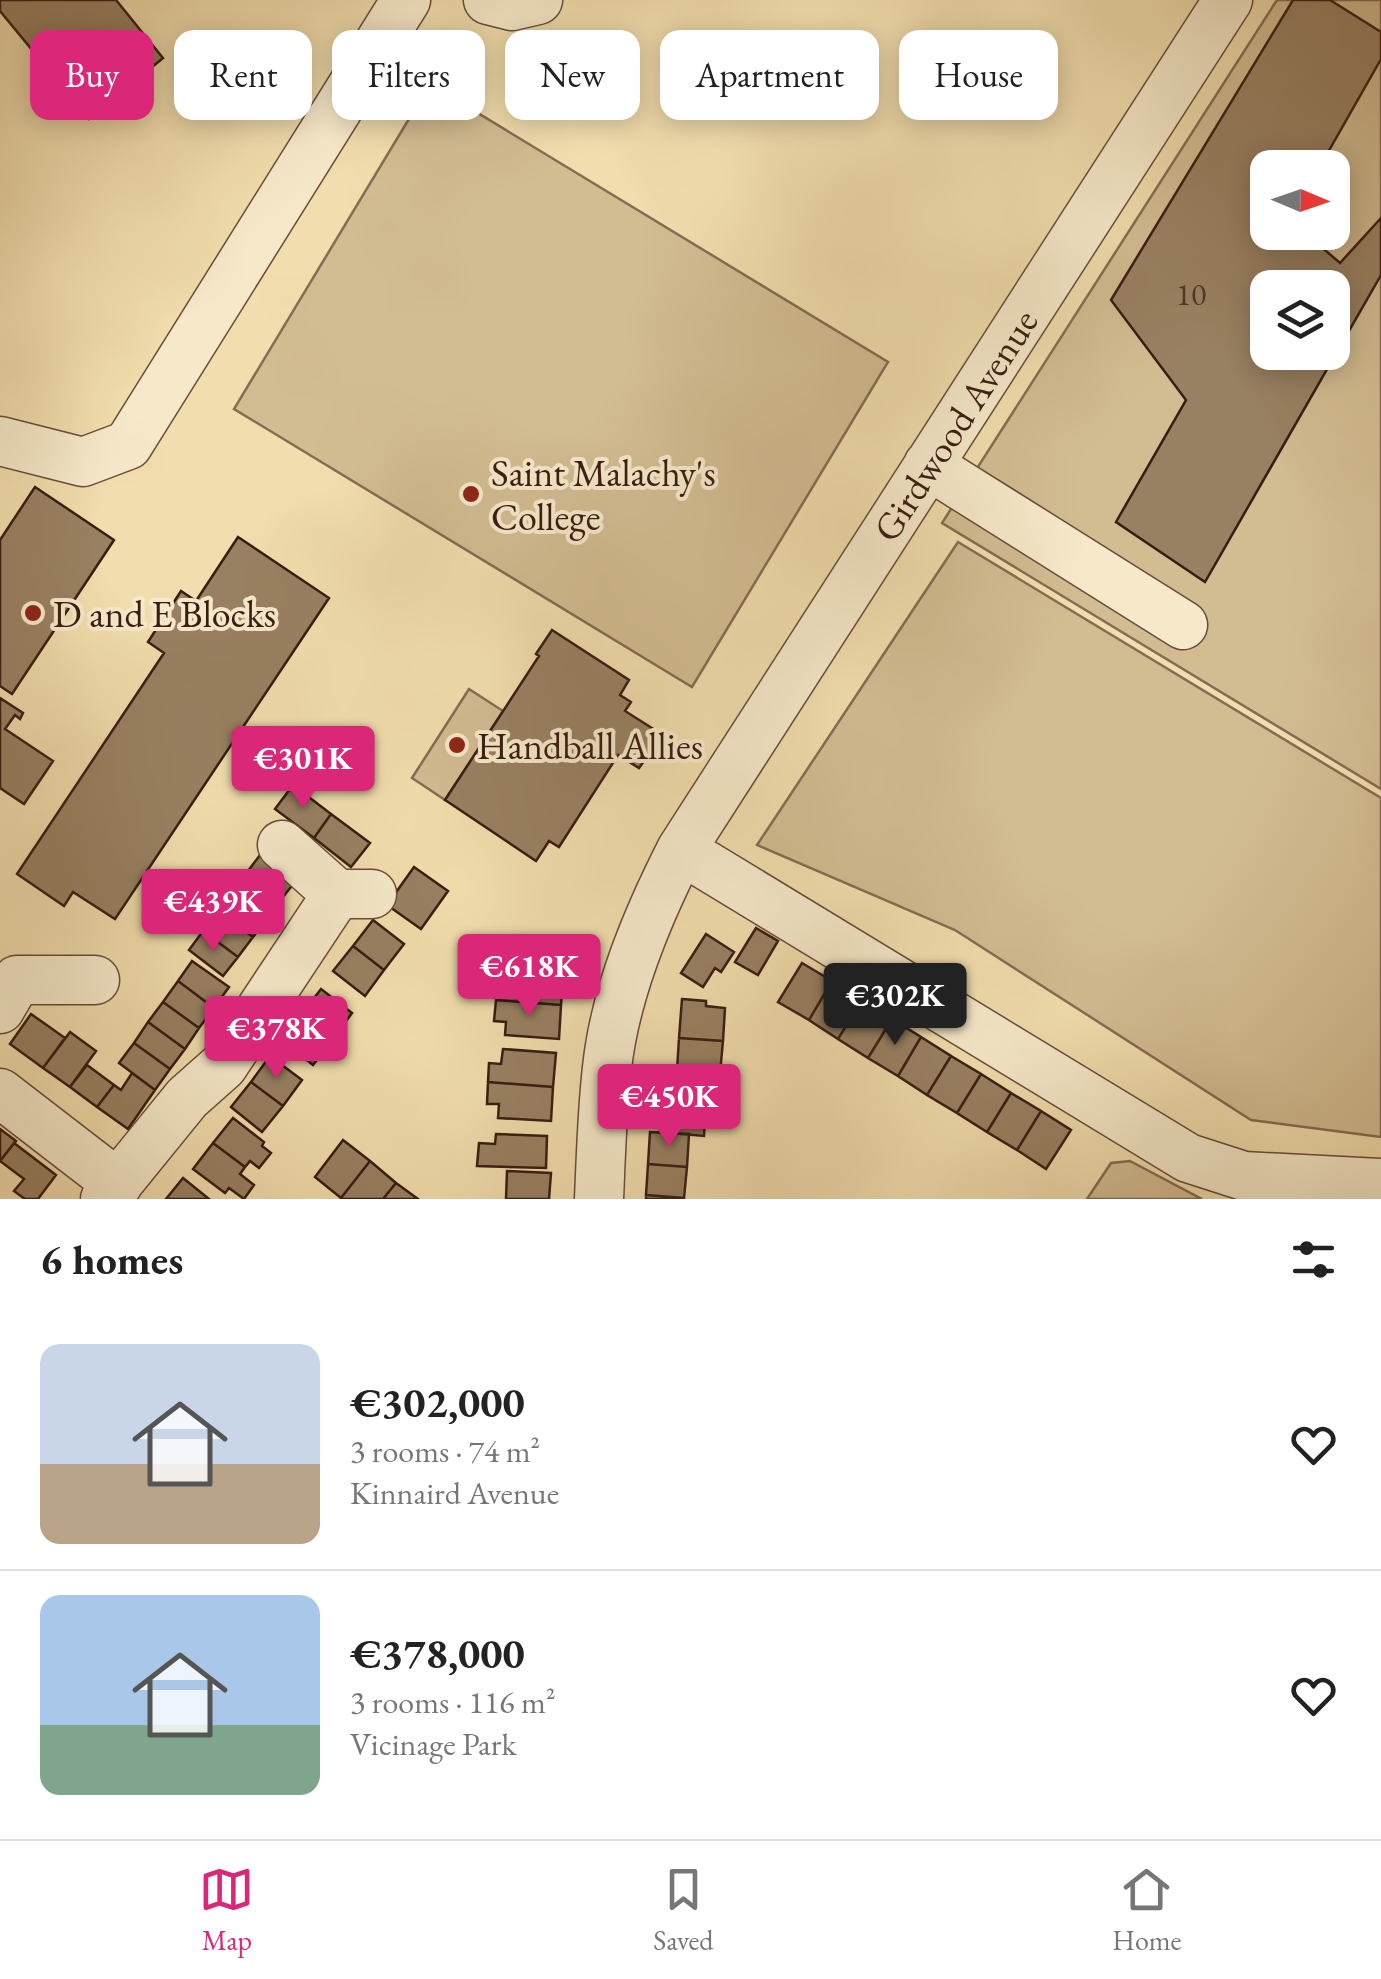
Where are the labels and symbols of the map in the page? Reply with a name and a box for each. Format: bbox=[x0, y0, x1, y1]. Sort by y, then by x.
north arrow bbox=[1250, 150, 1350, 250]
house number: 10 bbox=[1176, 273, 1206, 315]
street label: Girdwood Avenue bbox=[862, 299, 1048, 551]
place label: Saint Malachy's College bbox=[491, 448, 716, 541]
marker: Saint Malachy's College bbox=[460, 483, 482, 505]
place label: D and E Blocks bbox=[53, 589, 276, 638]
marker: D and E Blocks bbox=[22, 602, 44, 624]
place label: Handball Allies bbox=[477, 721, 703, 770]
pin: €301K bbox=[233, 726, 373, 811]
marker: Handball Allies bbox=[446, 734, 468, 756]
pin: €439K bbox=[143, 869, 283, 954]
pin: €618K bbox=[459, 934, 599, 1019]
pin: €302K bbox=[825, 963, 965, 1048]
pin: €378K bbox=[206, 996, 346, 1081]
pin: €450K bbox=[599, 1064, 739, 1149]

